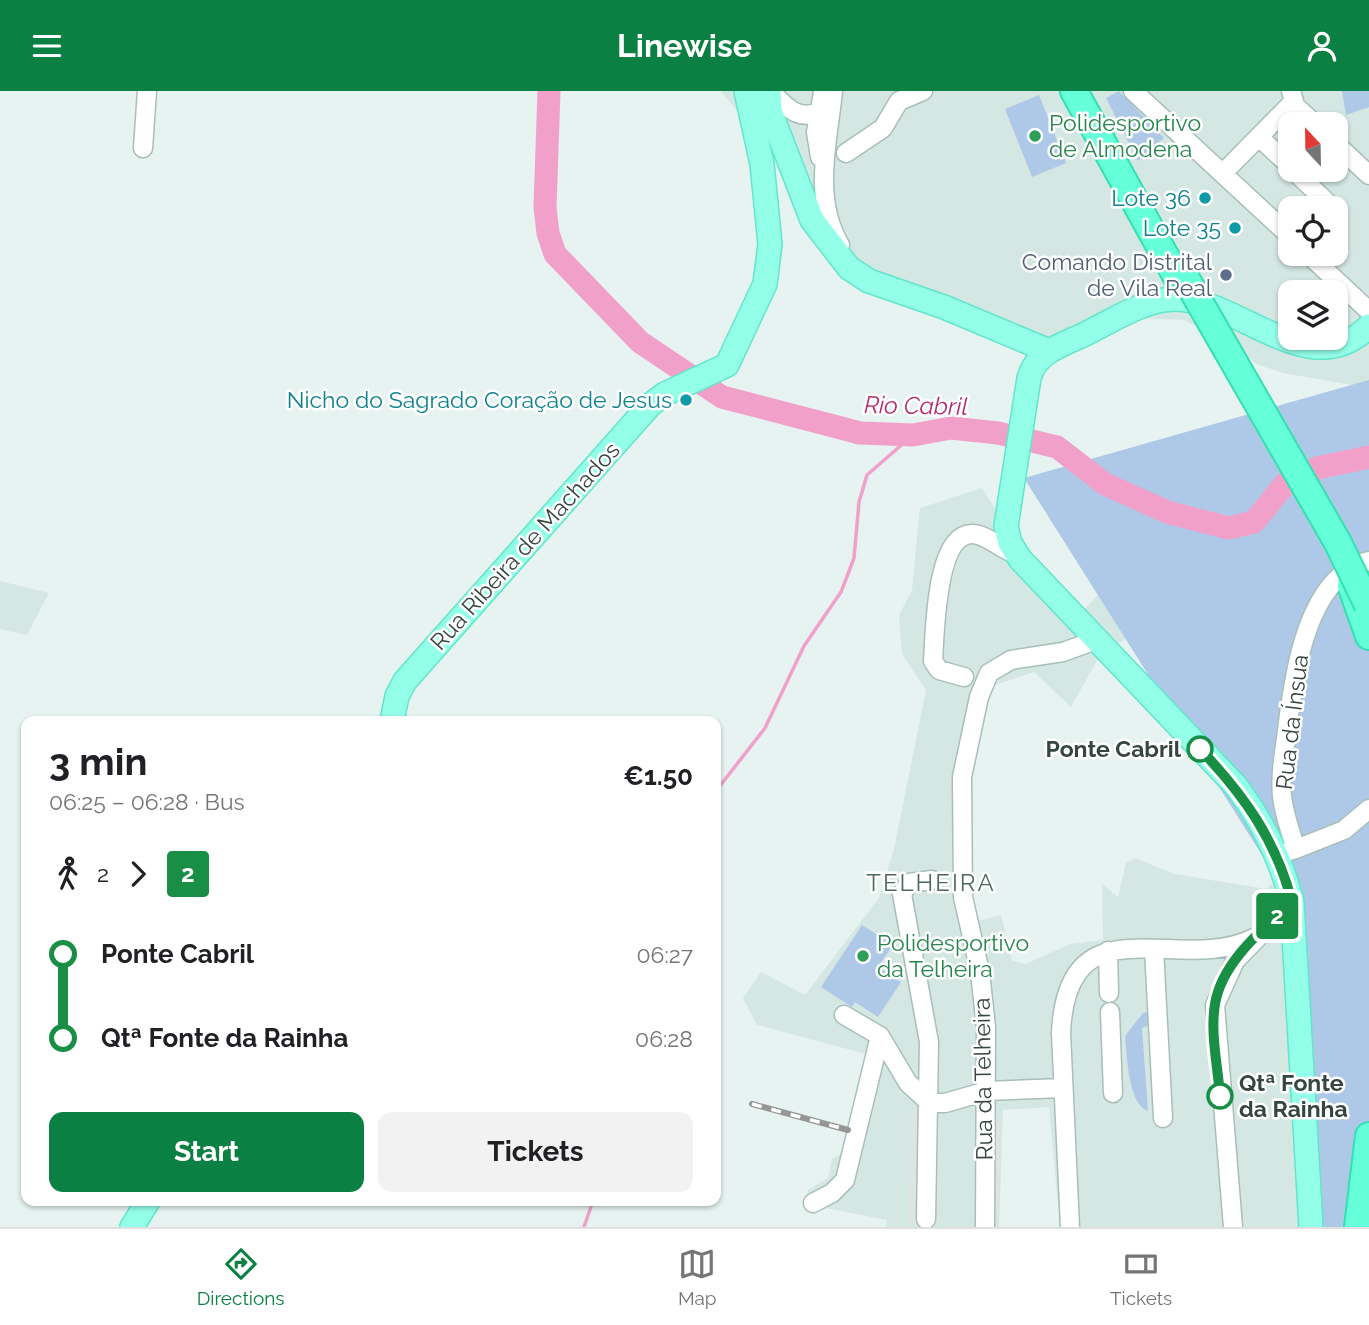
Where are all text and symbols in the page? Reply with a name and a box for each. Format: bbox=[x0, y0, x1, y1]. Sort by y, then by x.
icon: menu bbox=[28, 27, 66, 65]
text: Linewise bbox=[617, 27, 752, 64]
icon: person bbox=[1303, 27, 1341, 65]
place label: Polidesportivo de Almodena bbox=[1049, 109, 1201, 162]
north arrow bbox=[1278, 112, 1348, 182]
map controls bbox=[1278, 112, 1348, 350]
marker: Polidesportivo de Almodena bbox=[1027, 128, 1043, 144]
place label: Lote 36 bbox=[1111, 184, 1191, 211]
marker: Lote 36 bbox=[1197, 190, 1213, 206]
button: locate bbox=[1278, 196, 1348, 266]
place label: Lote 35 bbox=[1143, 214, 1221, 241]
marker: Lote 35 bbox=[1227, 220, 1243, 236]
place label: Comando Distrital de Vila Real bbox=[1022, 248, 1213, 301]
marker: Comando Distrital de Vila Real bbox=[1218, 267, 1234, 283]
button: layers bbox=[1278, 280, 1348, 350]
place label: Nicho do Sagrado Coração de Jesus bbox=[287, 386, 672, 413]
water label: Rio Cabril bbox=[864, 390, 968, 421]
marker: Nicho do Sagrado Coração de Jesus bbox=[678, 392, 694, 408]
street label: Rua Ribeira de Machados bbox=[424, 436, 625, 655]
street label: Rua da Ínsua bbox=[1270, 653, 1313, 791]
place label: Ponte Cabril bbox=[1046, 735, 1182, 762]
marker: Ponte Cabril bbox=[1187, 736, 1213, 762]
text: 3 min bbox=[49, 739, 147, 784]
text: €1.50 bbox=[623, 761, 693, 791]
text: 06:25 – 06:28 · Bus bbox=[49, 788, 245, 815]
icon: walk bbox=[49, 855, 87, 893]
icon: forward bbox=[119, 855, 157, 893]
text: 2 bbox=[181, 859, 195, 888]
text: 2 bbox=[97, 860, 109, 887]
district label: TELHEIRA bbox=[866, 868, 996, 897]
line badge: 2 bbox=[1254, 893, 1300, 939]
text: 2 bbox=[1270, 901, 1284, 930]
place label: Polidesportivo da Telheira bbox=[877, 929, 1029, 982]
text: Ponte Cabril bbox=[101, 939, 254, 969]
text: 06:27 bbox=[636, 941, 693, 968]
marker: Polidesportivo da Telheira bbox=[855, 948, 871, 964]
street label: Rua da Telheira bbox=[968, 997, 997, 1161]
text: Qtª Fonte da Rainha bbox=[101, 1023, 348, 1053]
text: 06:28 bbox=[635, 1025, 693, 1052]
place label: Qtª Fonte da Rainha bbox=[1239, 1069, 1348, 1122]
marker: Qtª Fonte da Rainha bbox=[1207, 1083, 1233, 1109]
button: Start bbox=[49, 1112, 364, 1192]
button: Tickets bbox=[378, 1112, 693, 1192]
tab: Directions bbox=[197, 1245, 284, 1309]
tab: Map bbox=[678, 1245, 717, 1309]
tab: Tickets bbox=[1110, 1245, 1172, 1309]

